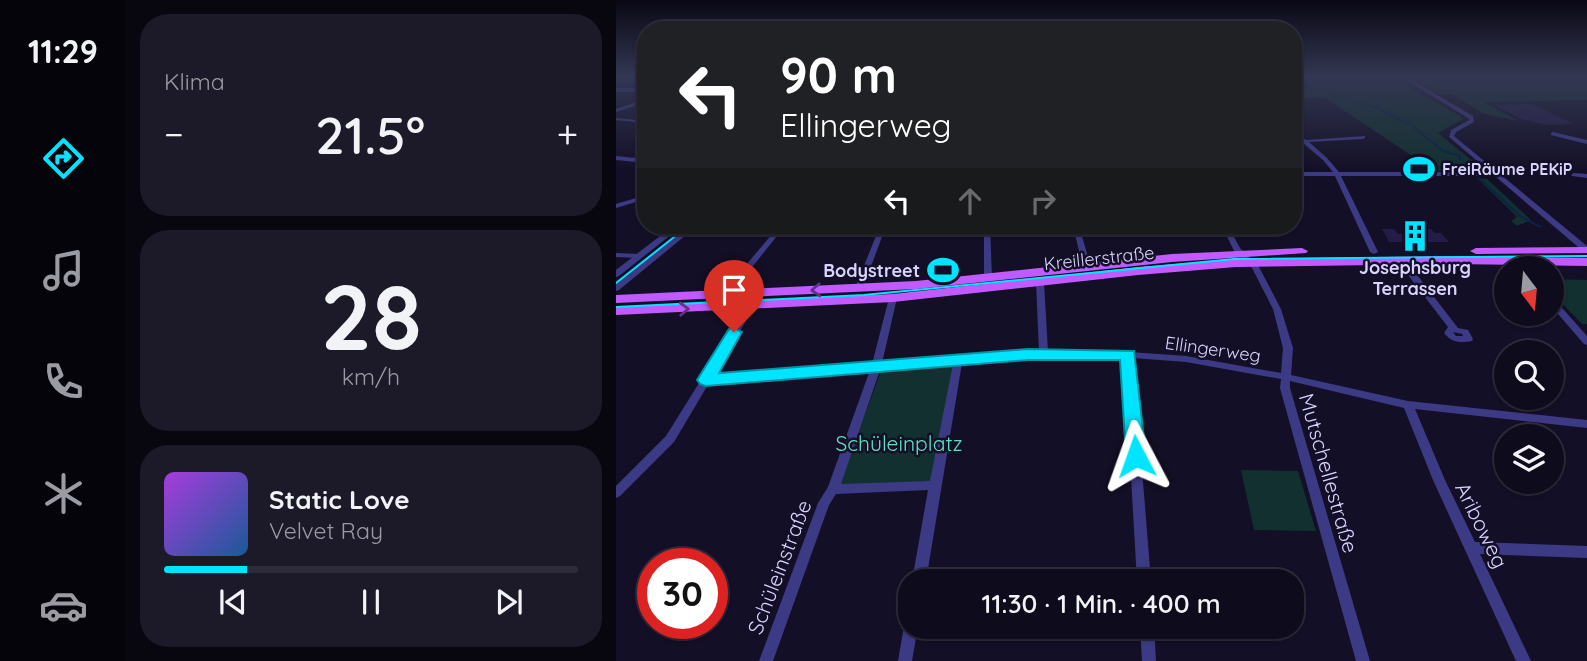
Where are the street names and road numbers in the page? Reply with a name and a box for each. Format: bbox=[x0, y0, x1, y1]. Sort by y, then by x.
street label: Kreillerstraße bbox=[1043, 241, 1155, 275]
street label: Ellingerweg bbox=[1164, 331, 1262, 367]
street label: Mutschellestraße bbox=[1294, 390, 1364, 556]
street label: Ariboweg bbox=[1450, 478, 1514, 572]
street label: Schüleinstraße bbox=[741, 496, 817, 638]

